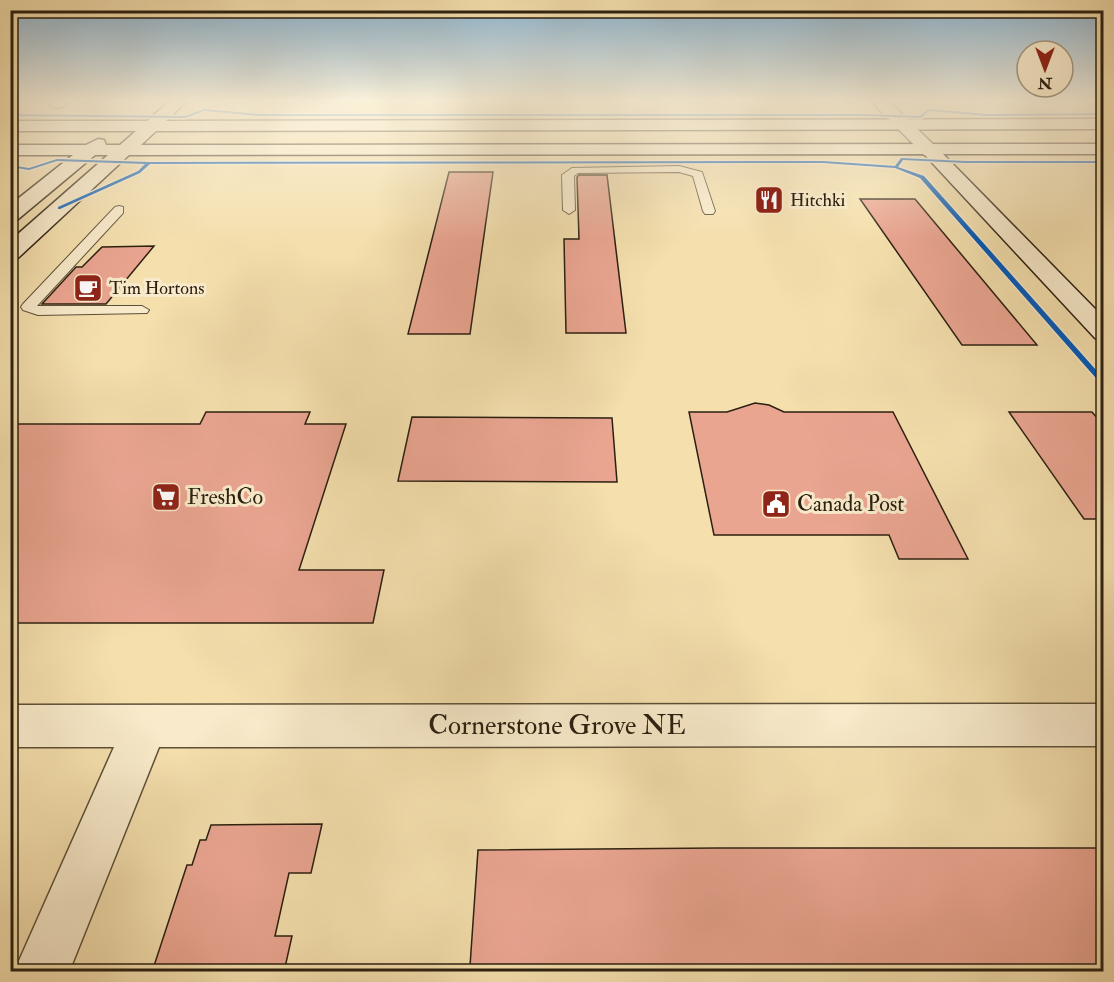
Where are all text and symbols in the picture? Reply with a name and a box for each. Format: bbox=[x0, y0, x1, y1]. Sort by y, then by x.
north arrow bbox=[1015, 39, 1075, 99]
text: N bbox=[1037, 73, 1053, 93]
restaurant icon: Hitchki bbox=[753, 184, 785, 216]
place label: Hitchki bbox=[790, 189, 846, 212]
cafe icon: Tim Hortons bbox=[72, 272, 104, 304]
place label: Tim Hortons bbox=[109, 277, 204, 300]
supermarket icon: FreshCo bbox=[150, 481, 182, 513]
place label: FreshCo bbox=[187, 483, 263, 511]
public building icon: Canada Post bbox=[760, 488, 792, 520]
place label: Canada Post bbox=[797, 490, 904, 518]
street label: Cornerstone Grove NE bbox=[428, 709, 686, 742]

